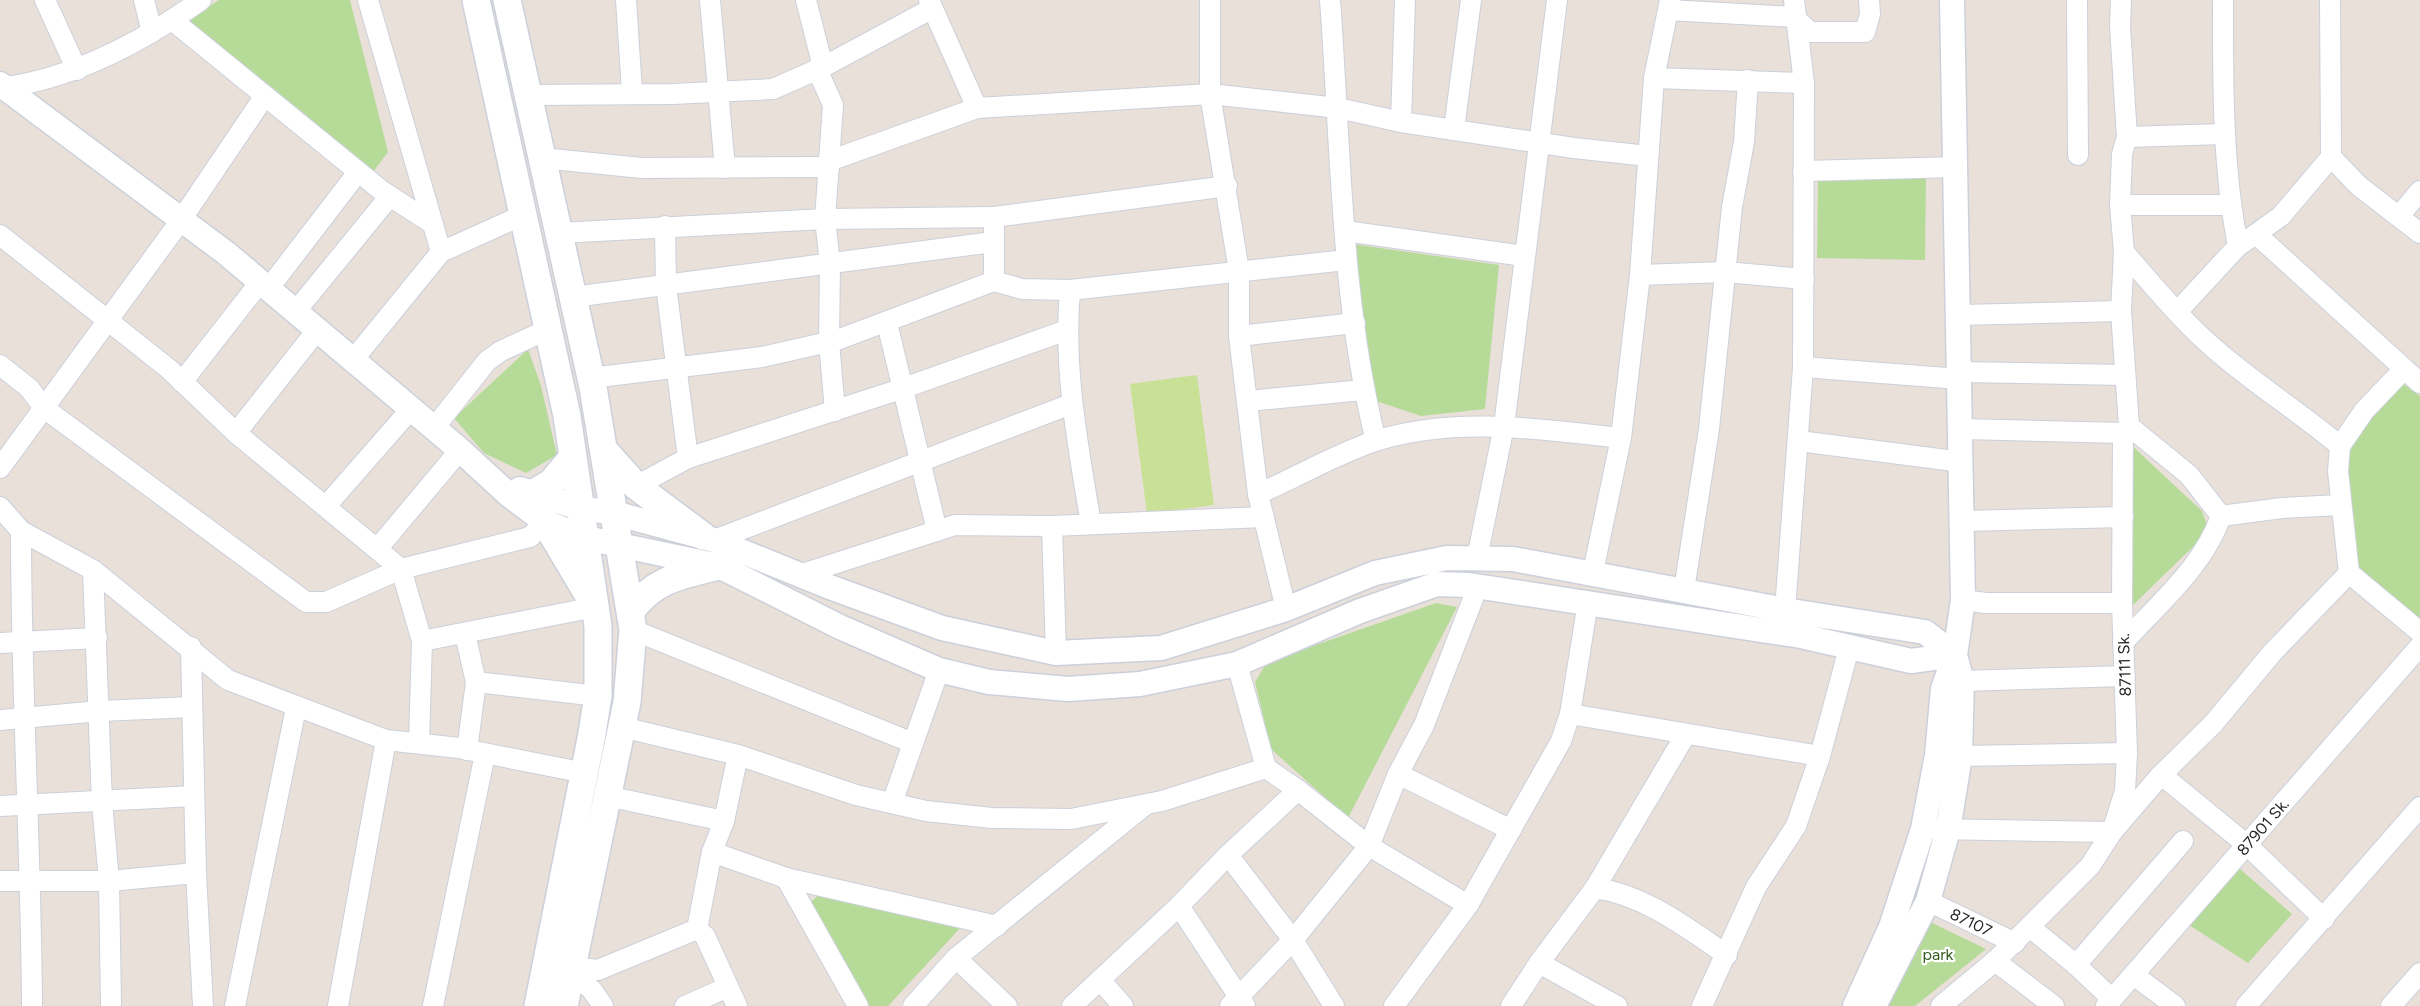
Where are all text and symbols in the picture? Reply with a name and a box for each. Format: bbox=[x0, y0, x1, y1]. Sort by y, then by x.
street label: 87111 Sk. bbox=[2114, 633, 2135, 697]
street label: 87901 Sk. bbox=[2233, 795, 2293, 859]
street label: 87107 bbox=[1947, 904, 1995, 941]
park label: park bbox=[1923, 945, 1954, 964]

